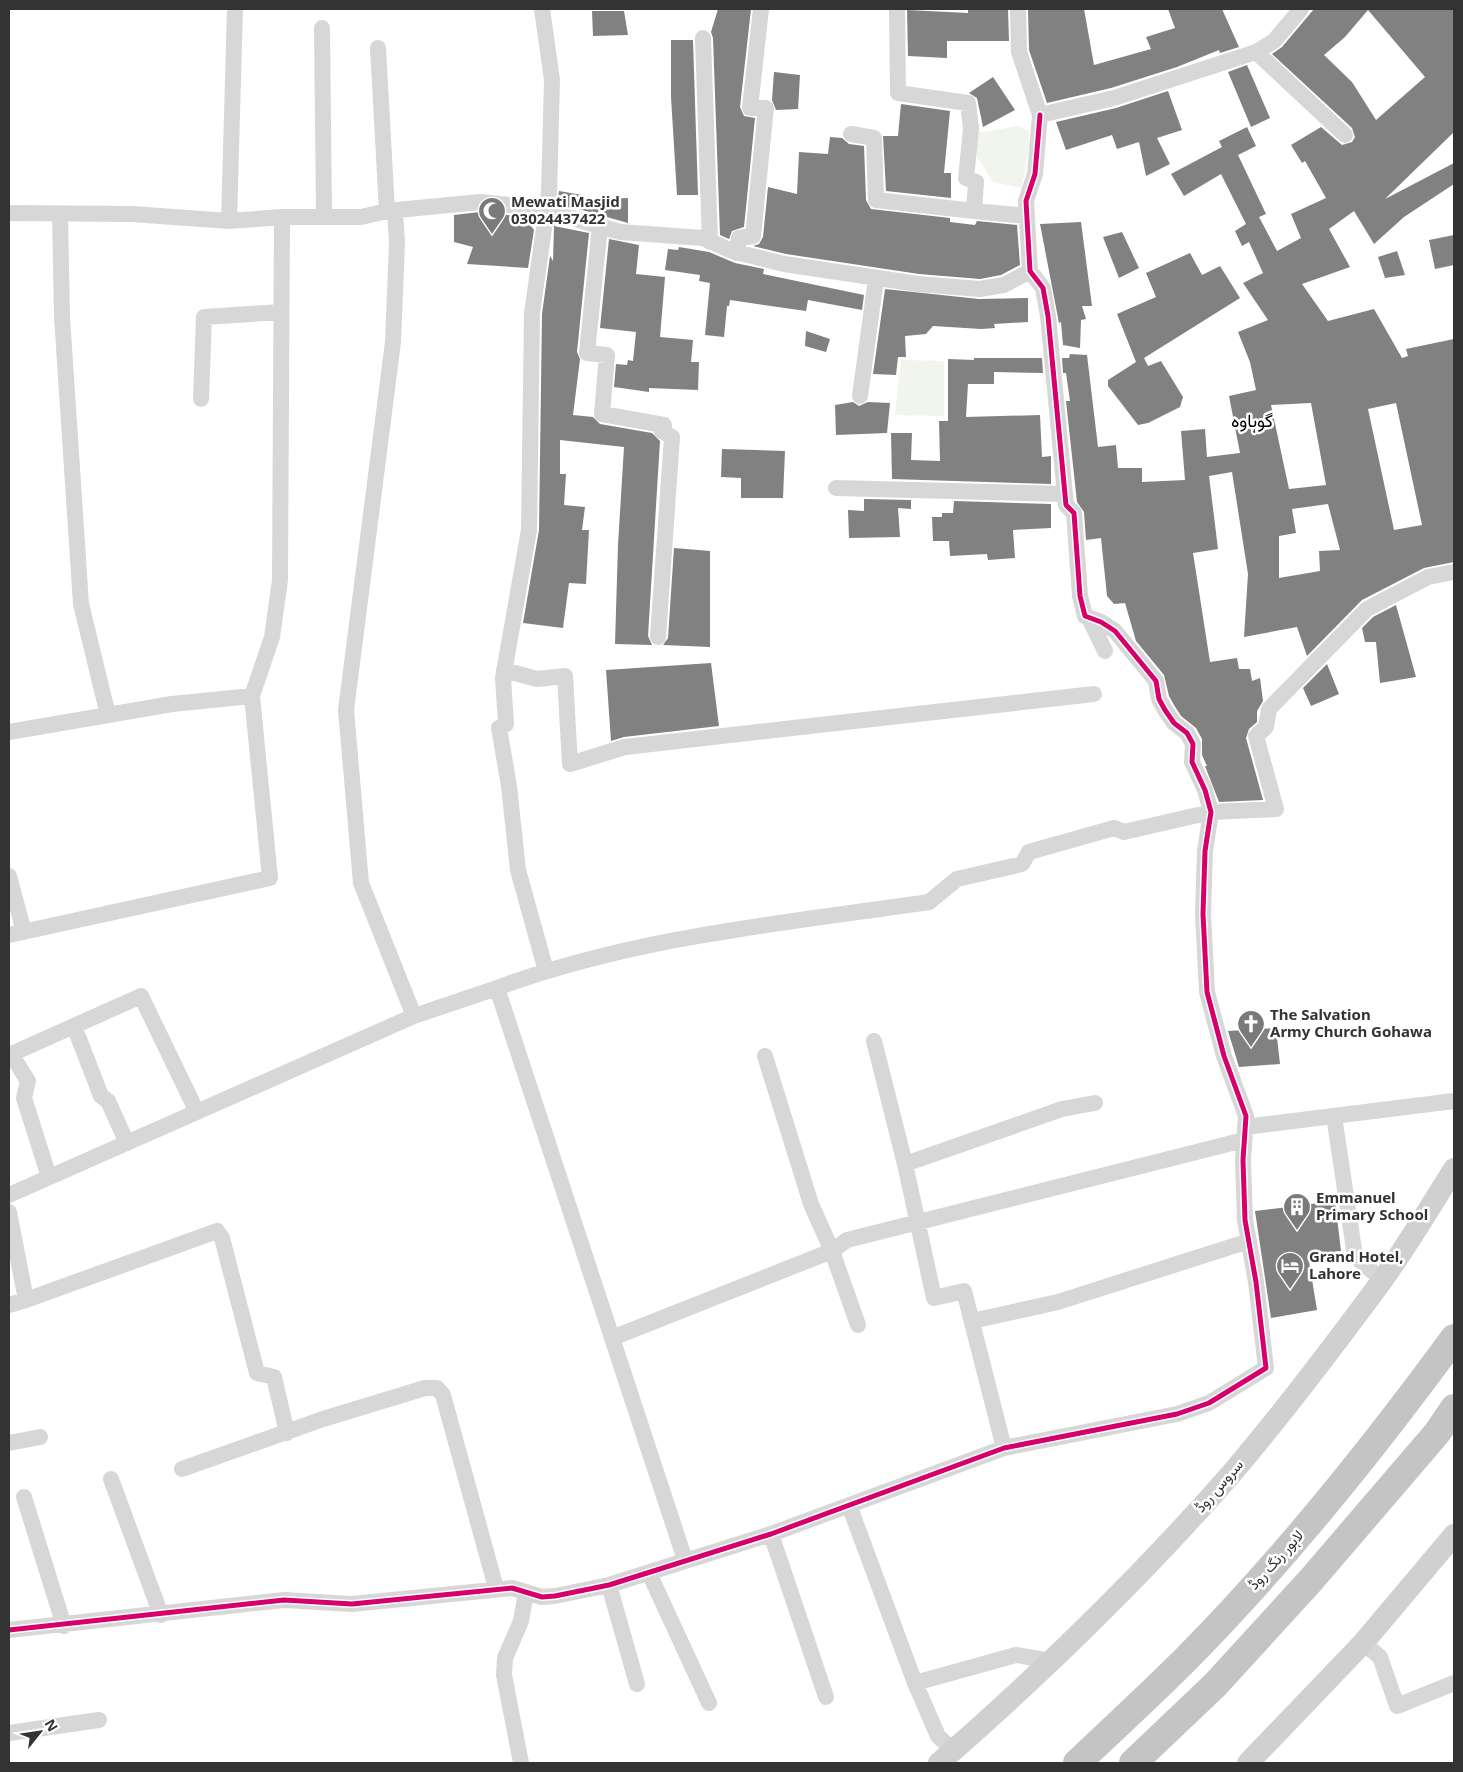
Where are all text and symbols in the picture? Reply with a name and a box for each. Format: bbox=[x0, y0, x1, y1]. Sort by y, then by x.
place label: Mewati Masjid 03024437422 bbox=[511, 191, 620, 228]
mosque icon: Mewati Masjid 03024437422 bbox=[477, 196, 507, 235]
district label: گوہاوہ bbox=[1231, 408, 1273, 433]
place label: The Salvation Army Church Gohawa bbox=[1270, 1004, 1432, 1041]
church icon: The Salvation Army Church Gohawa bbox=[1236, 1009, 1266, 1048]
place label: Emmanuel Primary School bbox=[1316, 1187, 1428, 1224]
building icon: Emmanuel Primary School bbox=[1282, 1192, 1312, 1231]
place label: Grand Hotel, Lahore bbox=[1309, 1246, 1403, 1283]
hotel icon: Grand Hotel, Lahore bbox=[1275, 1251, 1305, 1290]
street label: سروس روڈ bbox=[1190, 1454, 1248, 1517]
street label: لاہور رنگ روڈ bbox=[1243, 1525, 1308, 1594]
north arrow bbox=[15, 1707, 65, 1757]
text: N bbox=[41, 1716, 63, 1735]

